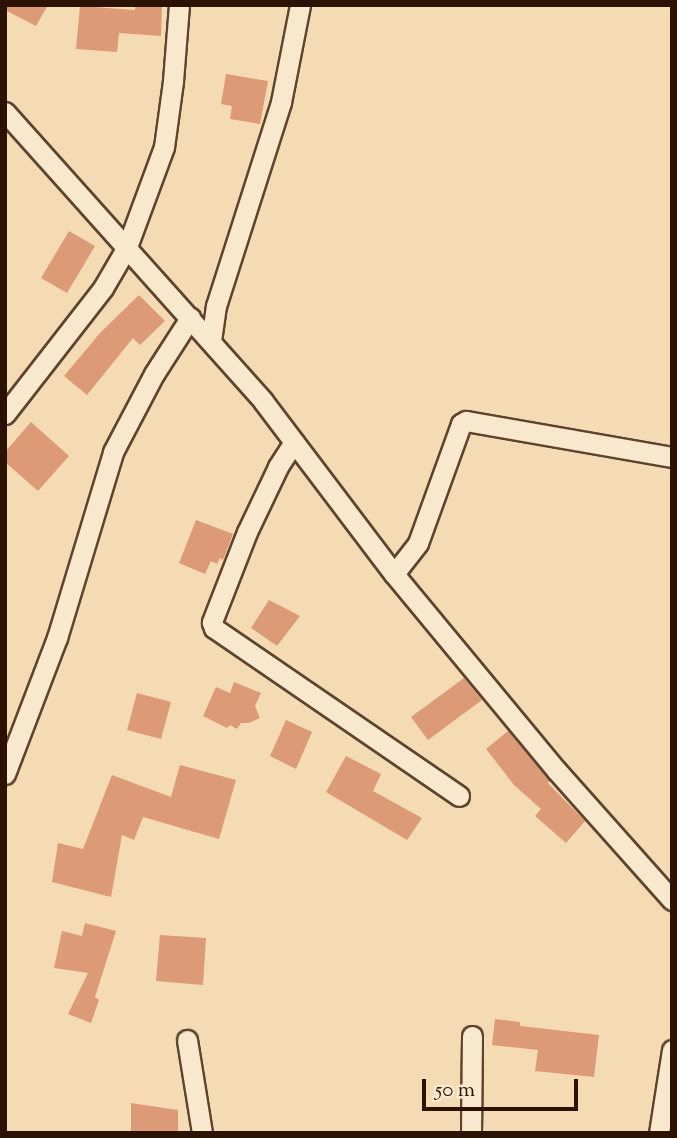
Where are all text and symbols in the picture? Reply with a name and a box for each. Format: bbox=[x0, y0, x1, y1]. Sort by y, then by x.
scale bar bbox=[425, 1064, 581, 1108]
text: 50 m bbox=[435, 1076, 475, 1106]

